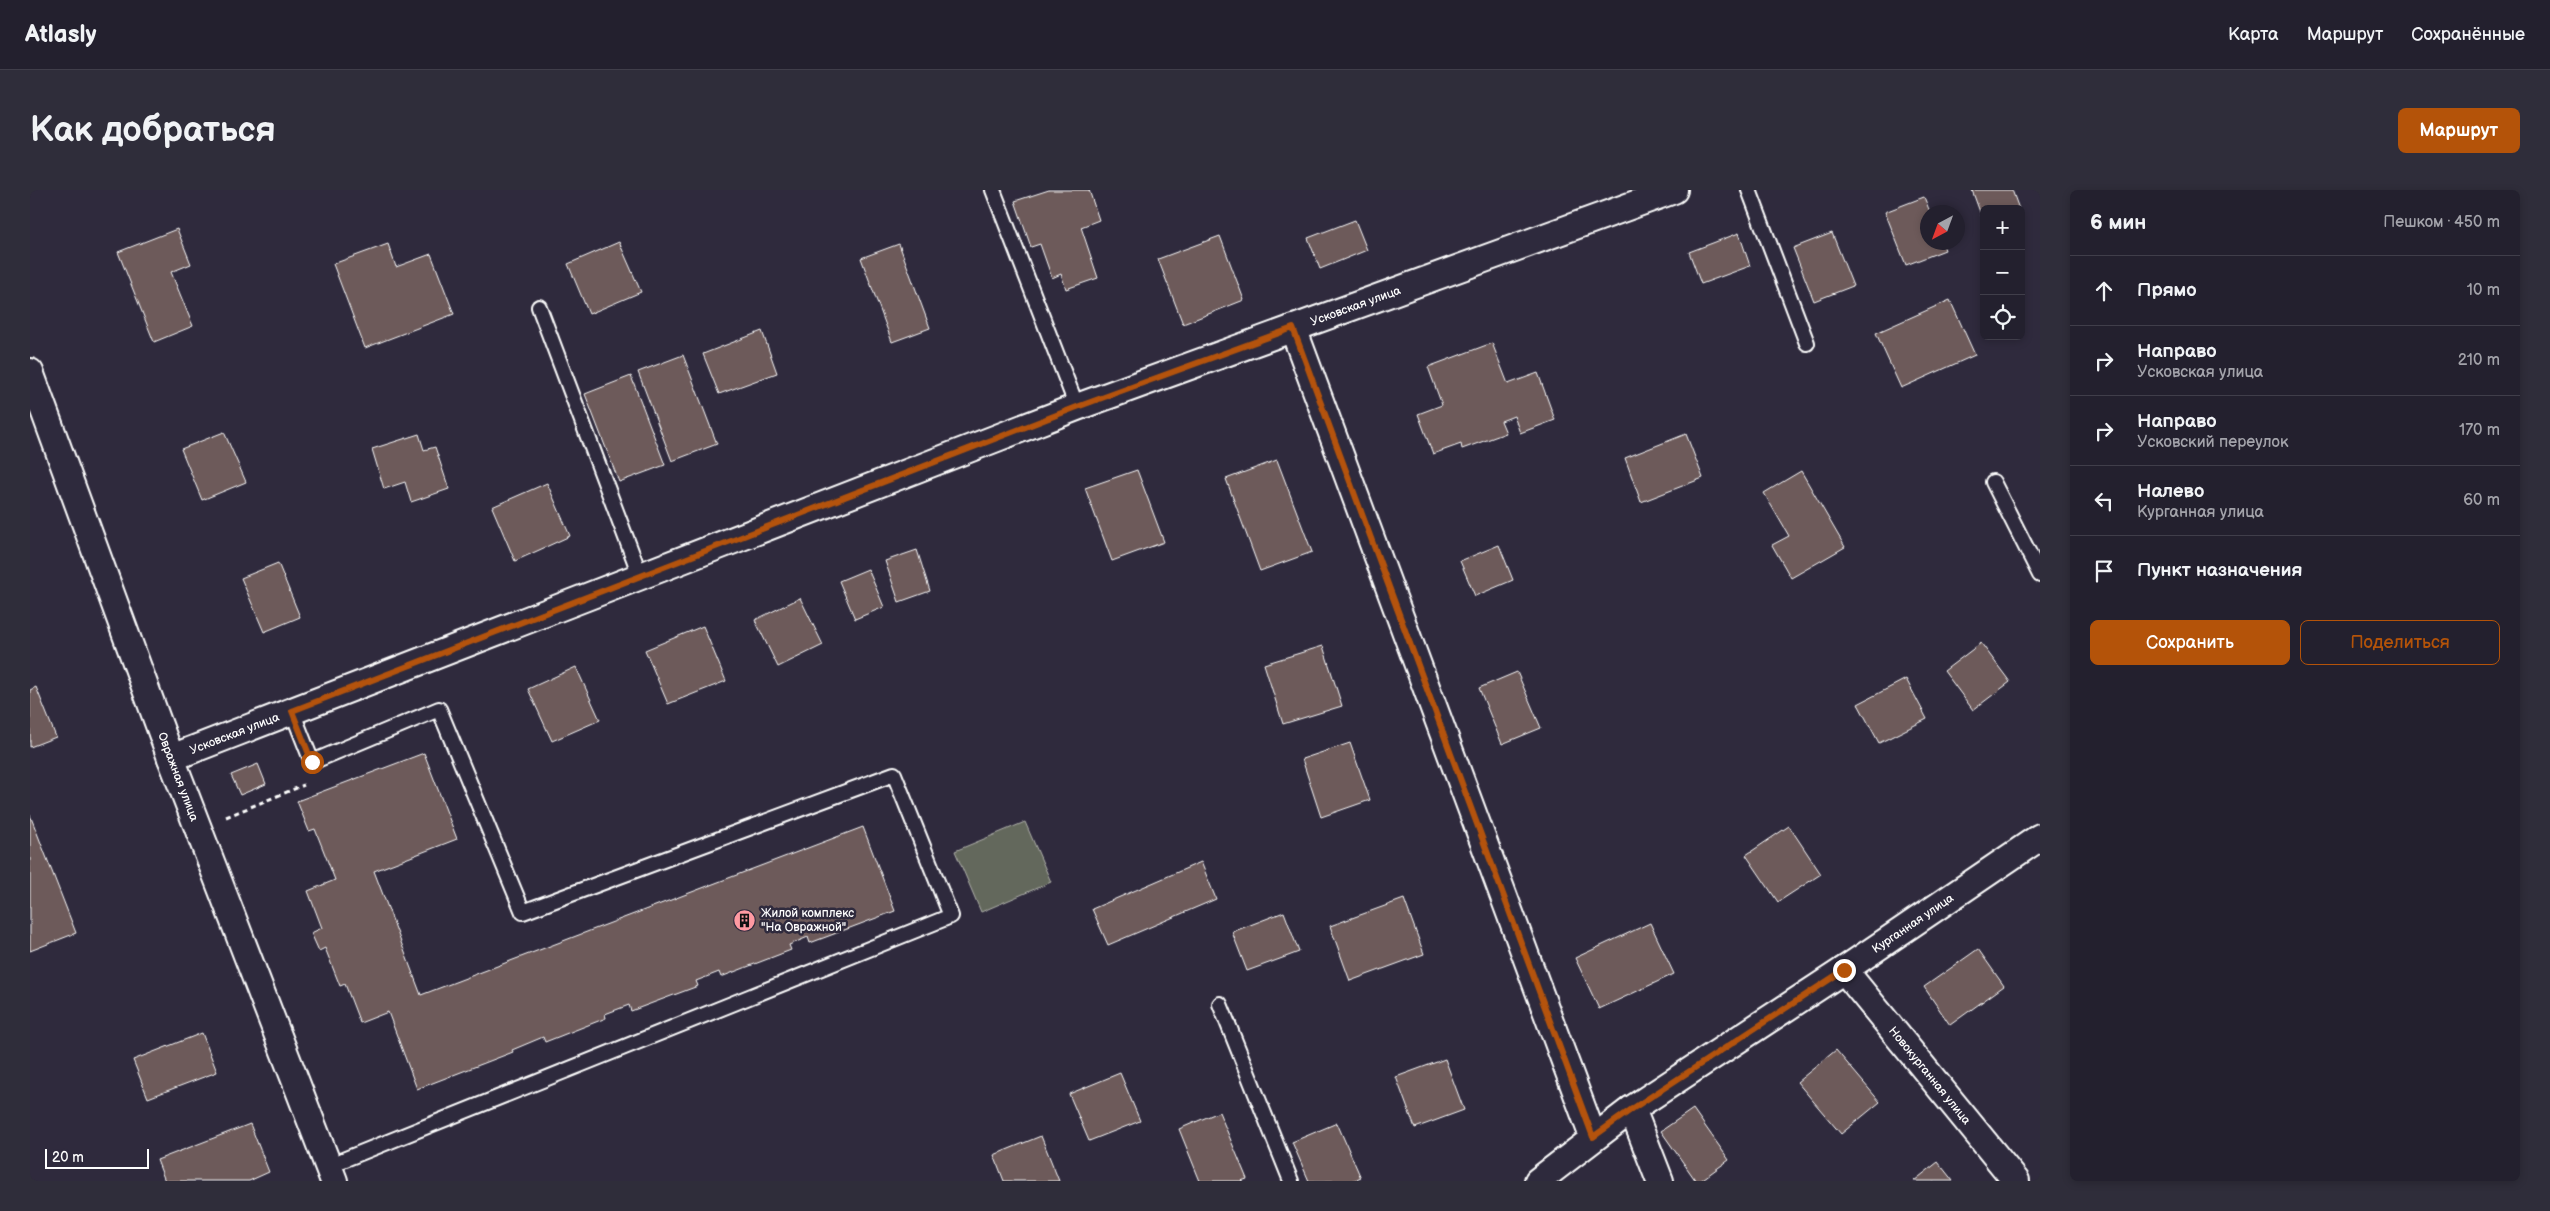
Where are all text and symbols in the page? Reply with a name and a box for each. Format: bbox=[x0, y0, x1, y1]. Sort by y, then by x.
text: Atlasly bbox=[25, 20, 96, 49]
text: Карта bbox=[2228, 24, 2279, 45]
text: Маршрут bbox=[2307, 24, 2383, 45]
text: Сохранённые bbox=[2411, 24, 2525, 45]
button: Маршрут bbox=[2398, 108, 2520, 153]
text: Как добраться bbox=[30, 109, 276, 152]
north arrow bbox=[1920, 205, 1965, 250]
map controls bbox=[1980, 205, 2025, 340]
button: + bbox=[1980, 205, 2025, 250]
text: 6 мин bbox=[2090, 210, 2146, 235]
text: Пешком · 450 m bbox=[2383, 213, 2500, 232]
button: − bbox=[1980, 250, 2025, 295]
icon: ahead bbox=[2090, 277, 2118, 305]
text: Прямо bbox=[2137, 279, 2197, 302]
text: 10 m bbox=[2467, 281, 2500, 300]
street label: Усковская улица bbox=[1309, 283, 1403, 329]
button: locate bbox=[1980, 295, 2025, 340]
text: Направо bbox=[2137, 340, 2217, 363]
icon: right bbox=[2090, 347, 2118, 375]
text: 210 m bbox=[2458, 351, 2500, 370]
text: Усковская улица bbox=[2137, 363, 2263, 382]
text: Направо bbox=[2137, 410, 2217, 433]
icon: right bbox=[2090, 417, 2118, 445]
text: 170 m bbox=[2459, 421, 2500, 440]
text: Усковский переулок bbox=[2137, 433, 2288, 452]
text: Налево bbox=[2137, 480, 2204, 503]
icon: left bbox=[2090, 487, 2118, 515]
text: 60 m bbox=[2463, 491, 2500, 510]
text: Курганная улица bbox=[2137, 503, 2264, 522]
icon: arrive bbox=[2090, 557, 2118, 585]
text: Пункт назначения bbox=[2137, 559, 2302, 582]
button: Сохранить bbox=[2090, 620, 2290, 665]
button: Поделиться bbox=[2300, 620, 2500, 665]
street label: Усковская улица bbox=[188, 710, 282, 758]
street label: Овражная улица bbox=[154, 730, 202, 824]
route start bbox=[301, 751, 324, 774]
street label: Курганная улица bbox=[1869, 891, 1957, 957]
place label: Жилой комплекс "На Овражной" bbox=[761, 906, 854, 935]
building icon: Жилой комплекс "На Овражной" bbox=[733, 908, 757, 932]
route end bbox=[1833, 959, 1856, 982]
street label: Новокурганная улица bbox=[1885, 1024, 1974, 1128]
scale bar bbox=[45, 1146, 149, 1169]
text: 20 m bbox=[52, 1149, 84, 1166]

